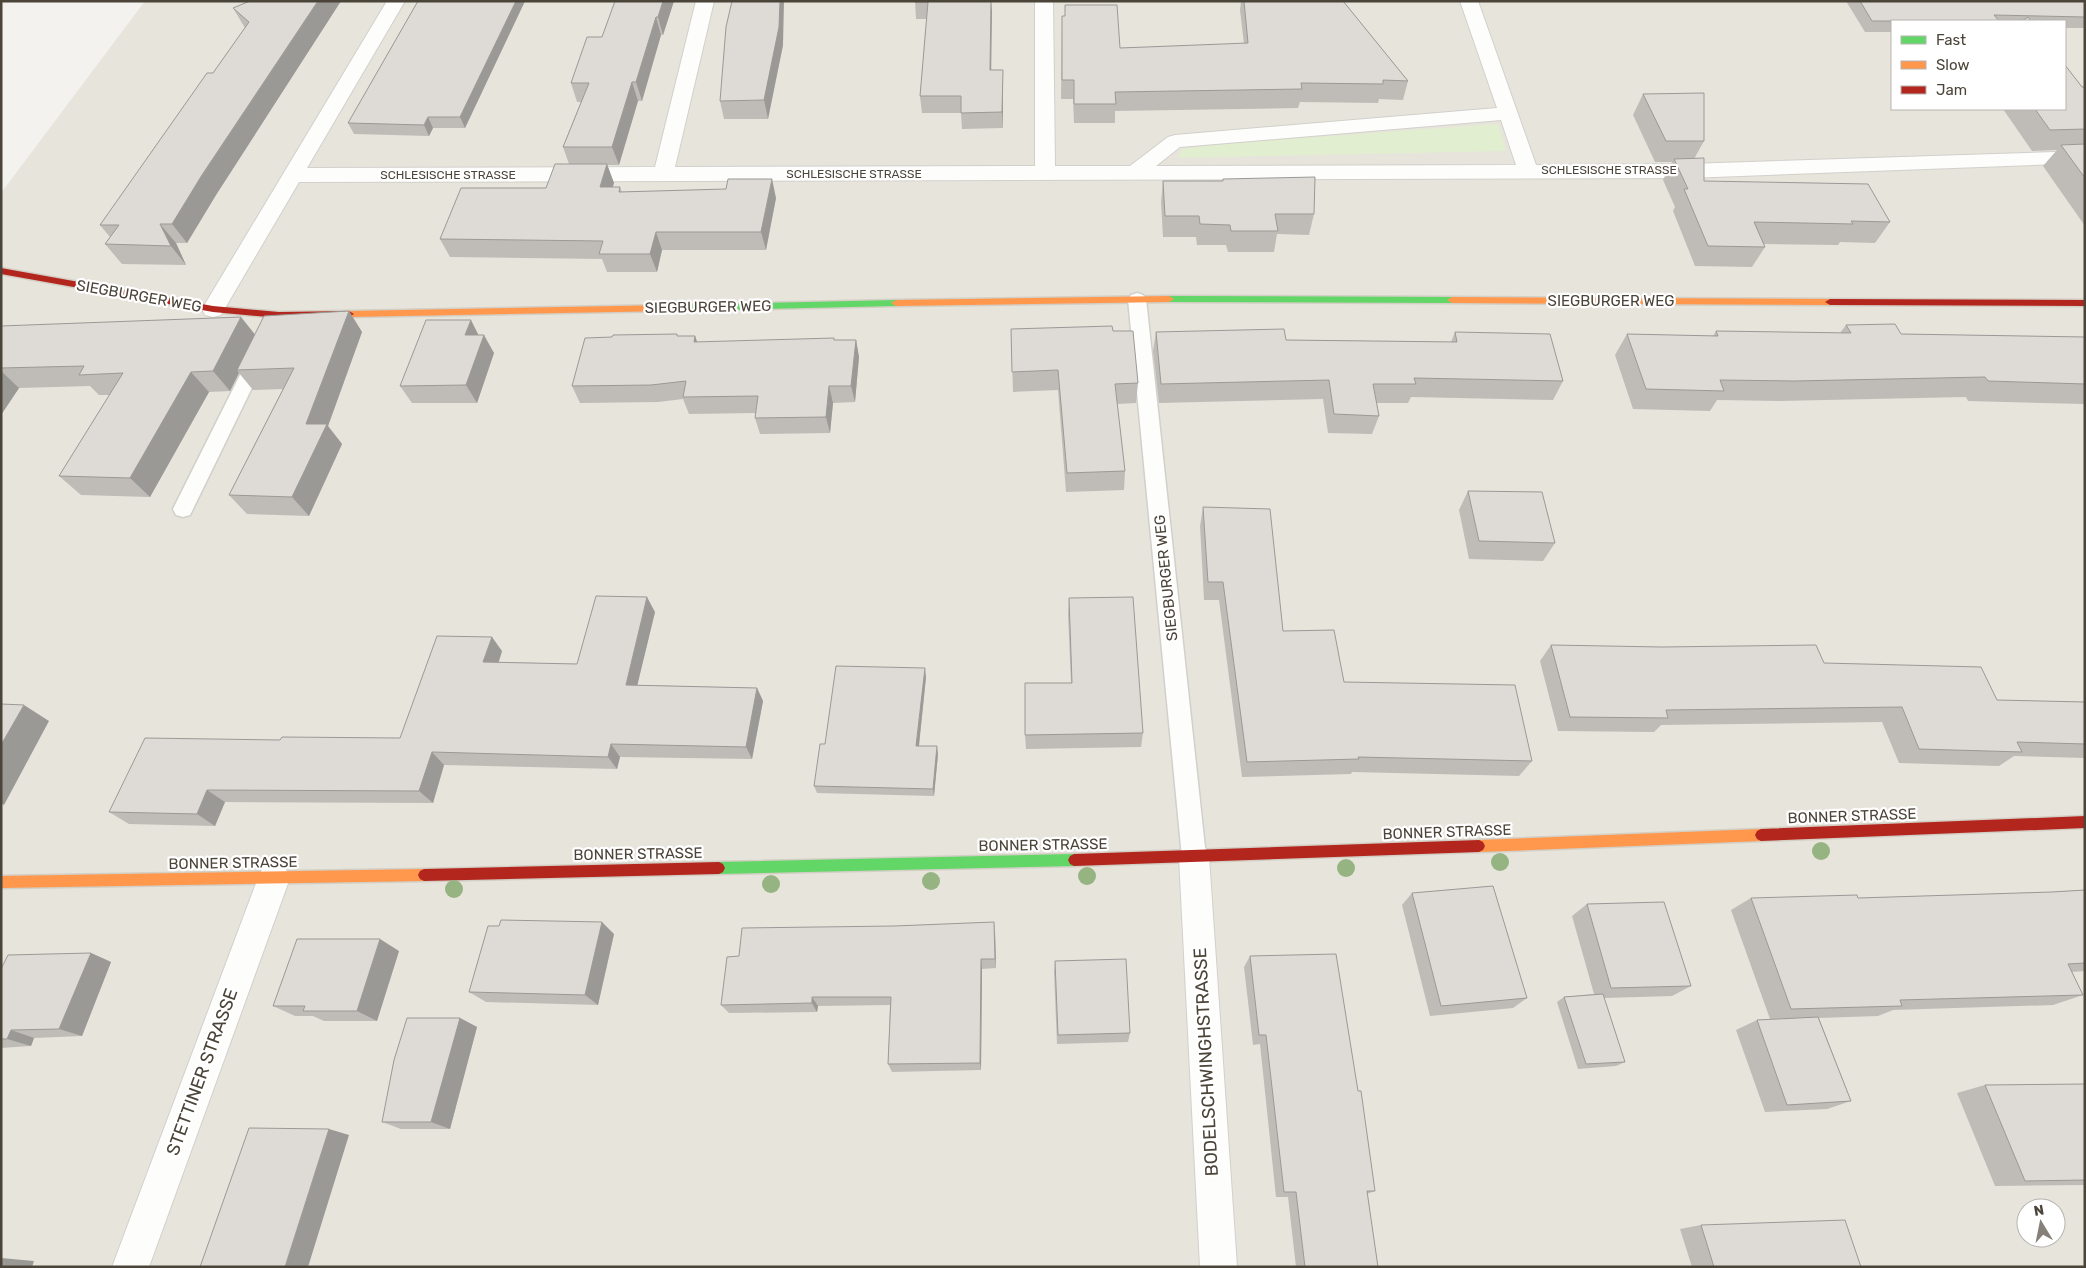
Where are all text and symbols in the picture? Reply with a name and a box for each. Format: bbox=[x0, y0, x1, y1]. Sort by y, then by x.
legend bbox=[1891, 20, 2066, 110]
text: Fast bbox=[1936, 31, 1966, 49]
text: Slow bbox=[1936, 56, 1969, 74]
text: Jam bbox=[1936, 81, 1967, 99]
street label: SCHLESISCHE STRASSE bbox=[1541, 163, 1677, 177]
street label: SCHLESISCHE STRASSE bbox=[786, 167, 922, 181]
street label: SCHLESISCHE STRASSE bbox=[380, 168, 516, 182]
street label: SIEGBURGER WEG bbox=[75, 276, 203, 316]
street label: SIEGBURGER WEG bbox=[1548, 292, 1674, 310]
street label: SIEGBURGER WEG bbox=[644, 297, 772, 317]
street label: SIEGBURGER WEG bbox=[1150, 514, 1182, 642]
street label: BONNER STRASSE bbox=[1787, 805, 1917, 827]
street label: BONNER STRASSE bbox=[1382, 821, 1512, 843]
street label: BONNER STRASSE bbox=[978, 835, 1108, 855]
street label: BONNER STRASSE bbox=[573, 844, 703, 864]
street label: BONNER STRASSE bbox=[168, 853, 298, 873]
street label: BODELSCHWINGHSTRASSE bbox=[1189, 947, 1223, 1177]
street label: STETTINER STRASSE bbox=[162, 985, 242, 1159]
north arrow bbox=[2016, 1198, 2066, 1248]
text: N bbox=[2032, 1201, 2045, 1220]

